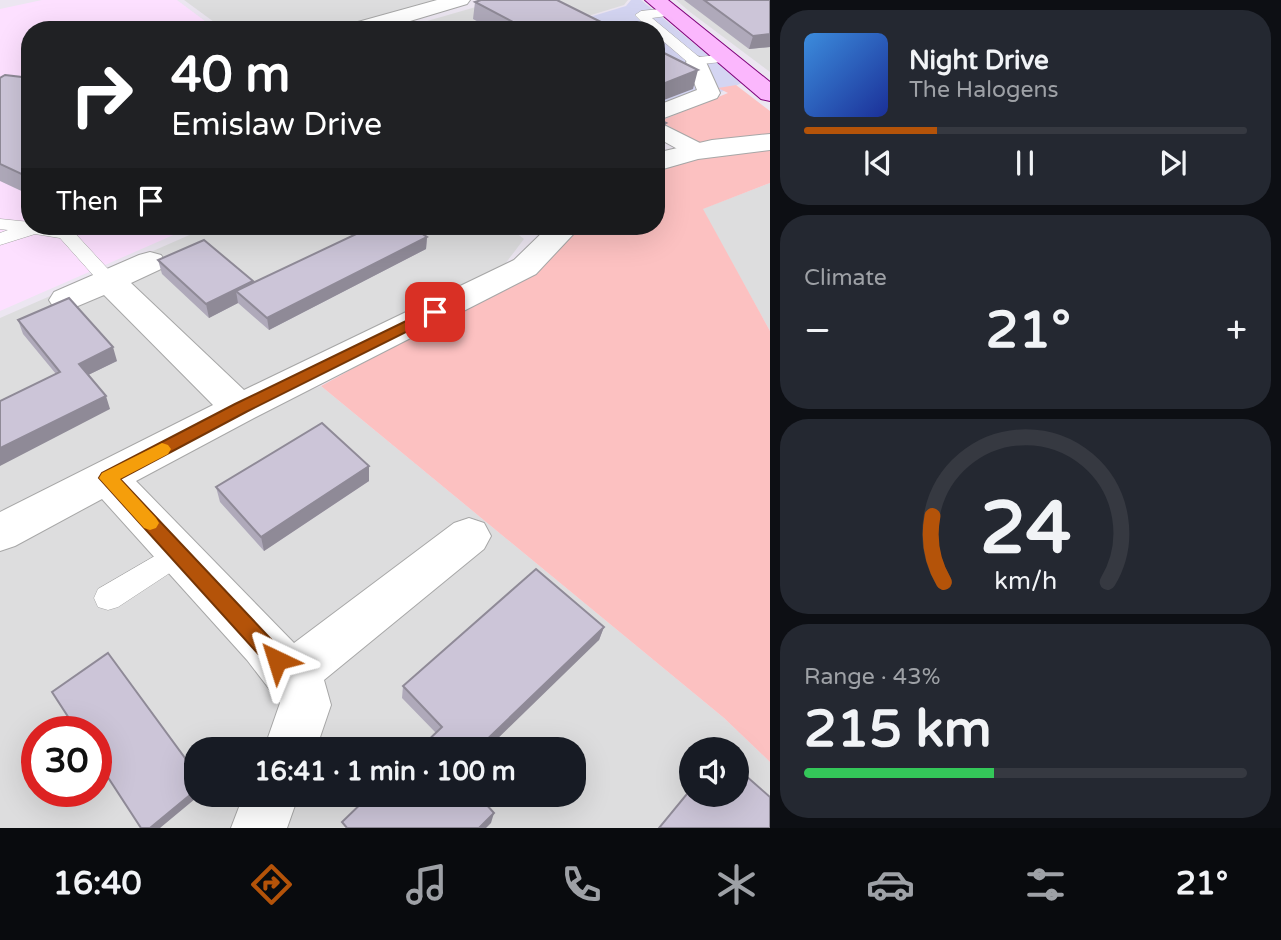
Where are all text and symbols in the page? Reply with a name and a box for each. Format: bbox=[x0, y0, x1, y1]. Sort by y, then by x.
text: Night Drive bbox=[909, 45, 1049, 76]
text: 40 m bbox=[171, 46, 290, 105]
icon: right bbox=[56, 49, 147, 140]
text: The Halogens bbox=[909, 76, 1058, 104]
text: Emislaw Drive bbox=[171, 106, 382, 144]
icon: previous bbox=[859, 144, 897, 182]
icon: pause bbox=[1006, 144, 1044, 182]
icon: next bbox=[1154, 144, 1192, 182]
icon: arrive bbox=[132, 182, 170, 220]
text: Then bbox=[56, 186, 118, 217]
text: Climate bbox=[804, 264, 887, 292]
pin bbox=[405, 282, 465, 342]
icon: arrive bbox=[416, 293, 454, 331]
text: 21° bbox=[986, 299, 1071, 362]
text: − bbox=[804, 308, 831, 354]
text: + bbox=[1226, 308, 1247, 354]
text: 24 bbox=[980, 486, 1071, 574]
text: km/h bbox=[994, 566, 1057, 596]
position arrow bbox=[240, 623, 314, 697]
text: Range · 43% bbox=[804, 663, 940, 691]
text: 215 km bbox=[804, 698, 992, 761]
speed limit sign: 30 bbox=[21, 716, 112, 807]
map controls bbox=[679, 737, 749, 807]
button: sound bbox=[679, 737, 749, 807]
text: 16:41 · 1 min · 100 m bbox=[254, 756, 516, 787]
icon: directions bbox=[247, 860, 296, 909]
icon: music bbox=[402, 860, 451, 909]
icon: phone bbox=[557, 860, 606, 909]
icon: climate bbox=[712, 860, 761, 909]
icon: car bbox=[866, 860, 915, 909]
icon: filters bbox=[1021, 860, 1070, 909]
text: 16:40 bbox=[53, 865, 142, 903]
text: 21° bbox=[1176, 865, 1228, 903]

